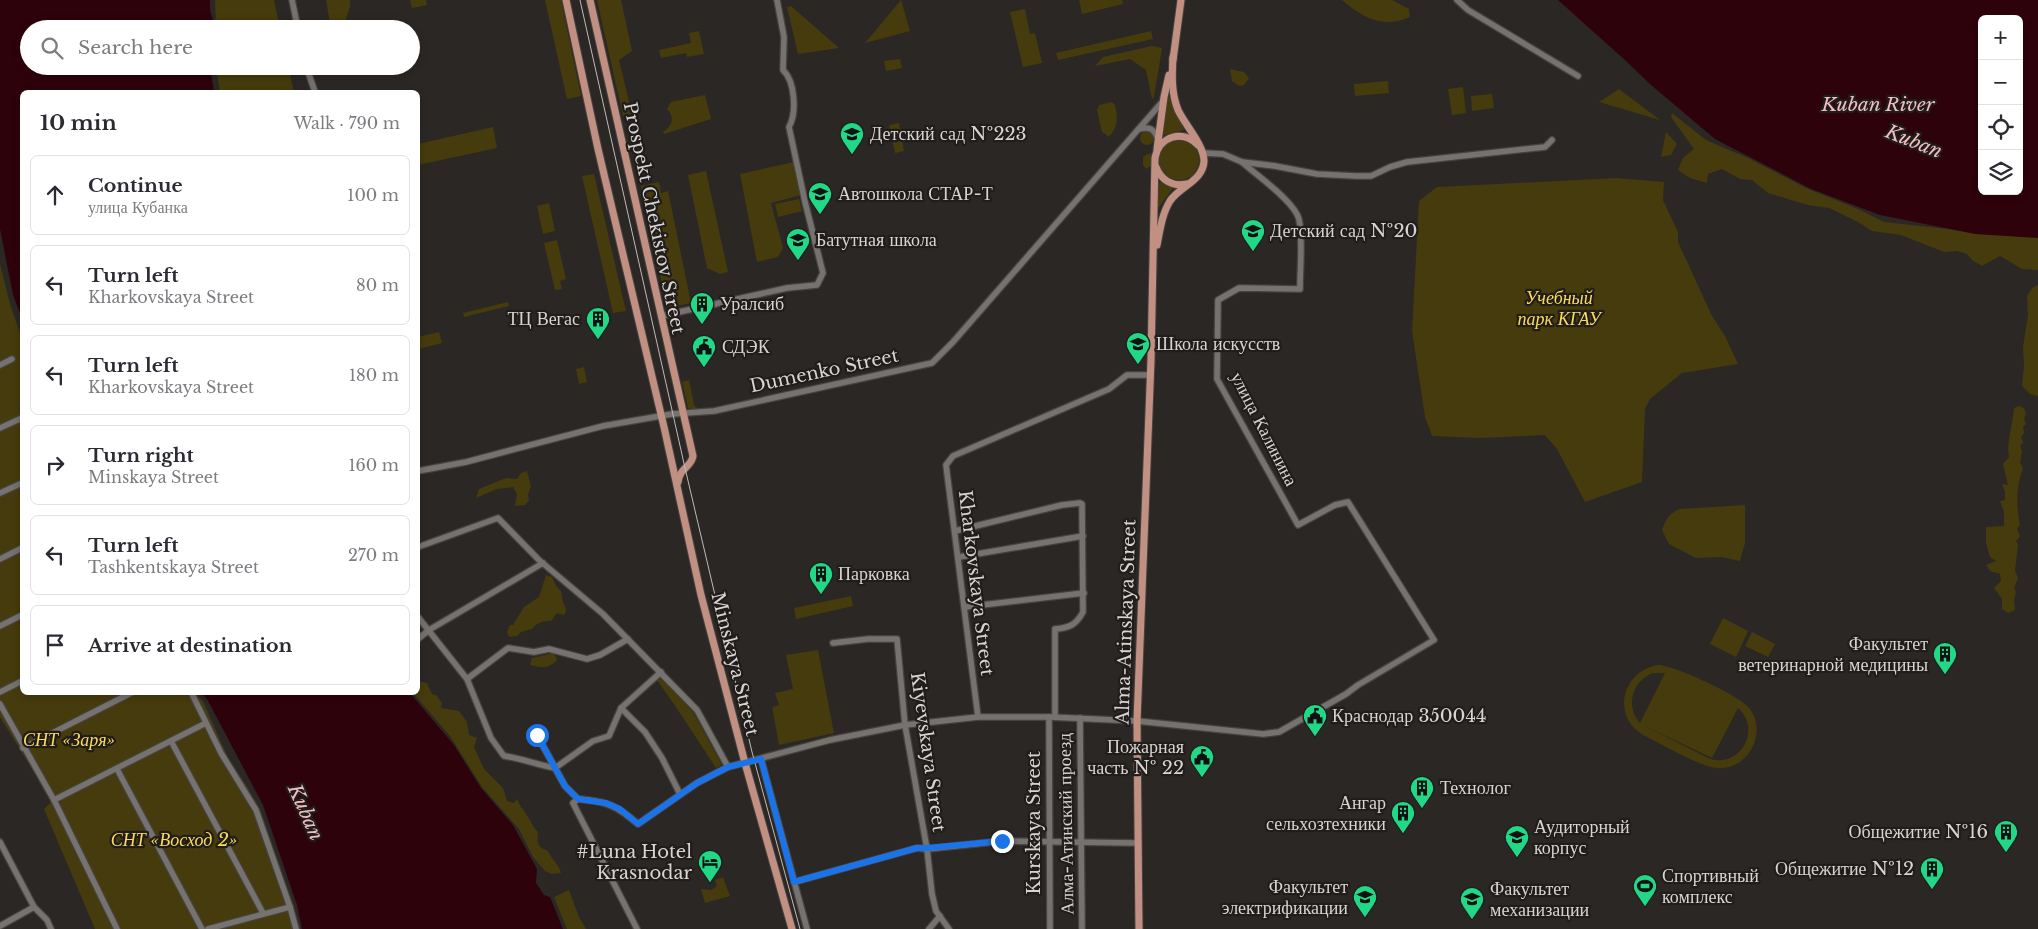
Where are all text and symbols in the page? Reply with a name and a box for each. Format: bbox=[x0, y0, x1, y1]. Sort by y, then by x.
map controls bbox=[1978, 15, 2023, 195]
button: + bbox=[1978, 15, 2023, 60]
search box bbox=[20, 20, 420, 75]
icon: search bbox=[38, 34, 66, 62]
text: Search here bbox=[78, 36, 193, 59]
button: − bbox=[1978, 60, 2023, 105]
water label: Kuban River bbox=[1821, 93, 1936, 116]
street label: Prospekt Chekistov Street bbox=[619, 100, 689, 336]
button: locate bbox=[1978, 105, 2023, 150]
text: 10 min bbox=[40, 110, 117, 136]
text: Walk · 790 m bbox=[294, 113, 400, 133]
water label: Kuban bbox=[1881, 119, 1946, 163]
school or university icon: Детский сад №223 bbox=[839, 121, 865, 155]
place label: Детский сад №223 bbox=[870, 123, 1027, 145]
button: layers bbox=[1978, 150, 2023, 195]
text: Continue bbox=[88, 174, 183, 197]
icon: ahead bbox=[41, 181, 69, 209]
school or university icon: Автошкола СТАР-Т bbox=[807, 181, 833, 215]
place label: Автошкола СТАР-Т bbox=[838, 183, 993, 205]
text: 100 m bbox=[347, 185, 399, 205]
text: улица Кубанка bbox=[88, 197, 188, 217]
school or university icon: Детский сад №20 bbox=[1240, 218, 1266, 252]
place label: Детский сад №20 bbox=[1270, 220, 1417, 242]
school or university icon: Батутная школа bbox=[785, 227, 811, 261]
place label: Батутная школа bbox=[816, 229, 937, 251]
text: Turn left bbox=[88, 264, 179, 287]
icon: left bbox=[41, 271, 69, 299]
text: 80 m bbox=[356, 275, 399, 295]
text: Kharkovskaya Street bbox=[88, 287, 254, 307]
park label: Учебный парк КГАУ bbox=[1517, 287, 1602, 330]
building icon: Уралсиб bbox=[689, 291, 715, 325]
place label: Уралсиб bbox=[720, 293, 784, 315]
building icon: ТЦ Вегас bbox=[585, 306, 611, 340]
place label: ТЦ Вегас bbox=[507, 308, 580, 330]
school or university icon: Школа искусств bbox=[1125, 331, 1151, 365]
place label: Школа искусств bbox=[1156, 333, 1280, 355]
public building icon: СДЭК bbox=[691, 334, 717, 368]
place label: СДЭК bbox=[722, 336, 771, 358]
street label: Dumenko Street bbox=[748, 344, 901, 398]
text: Turn left bbox=[88, 354, 179, 377]
icon: left bbox=[41, 361, 69, 389]
text: 180 m bbox=[349, 365, 399, 385]
street label: улица Калинина bbox=[1226, 368, 1302, 490]
text: Kharkovskaya Street bbox=[88, 377, 254, 397]
text: Turn right bbox=[88, 444, 194, 467]
icon: right bbox=[41, 451, 69, 479]
text: 160 m bbox=[348, 455, 399, 475]
text: Minskaya Street bbox=[88, 467, 219, 487]
street label: Kharkovskaya Street bbox=[954, 489, 998, 677]
street label: Alma-Atinskaya Street bbox=[1111, 519, 1141, 726]
text: Turn left bbox=[88, 534, 179, 557]
icon: left bbox=[41, 541, 69, 569]
text: 270 m bbox=[348, 545, 399, 565]
text: Tashkentskaya Street bbox=[88, 557, 259, 577]
building icon: Парковка bbox=[808, 561, 834, 595]
place label: Парковка bbox=[838, 563, 910, 585]
street label: Minskaya Street bbox=[706, 590, 764, 738]
icon: arrive bbox=[41, 631, 69, 659]
place label: Факультет ветеринарной медицины bbox=[1738, 633, 1928, 676]
text: Arrive at destination bbox=[88, 634, 292, 657]
building icon: Факультет ветеринарной медицины bbox=[1932, 641, 1958, 675]
street label: Kiyevskaya Street bbox=[906, 671, 950, 834]
public building icon: Краснодар 350044 bbox=[1302, 703, 1328, 737]
place label: Краснодар 350044 bbox=[1332, 705, 1487, 727]
route start bbox=[526, 724, 549, 747]
park label: СНТ «Заря» bbox=[23, 729, 115, 751]
street label: Алма-Атинский проезд bbox=[1053, 733, 1079, 915]
place label: Пожарная часть № 22 bbox=[1087, 736, 1184, 779]
public building icon: Пожарная часть № 22 bbox=[1189, 744, 1215, 778]
street label: Kurskaya Street bbox=[1023, 751, 1045, 895]
building icon: Технолог bbox=[1409, 775, 1435, 809]
place label: Технолог bbox=[1440, 777, 1511, 799]
water label: Kuban bbox=[283, 780, 328, 844]
place label: Ангар сельхозтехники bbox=[1266, 792, 1386, 835]
building icon: Ангар сельхозтехники bbox=[1390, 800, 1416, 834]
place label: Аудиторный корпус bbox=[1534, 816, 1630, 859]
building icon: Общежитие №16 bbox=[1993, 819, 2019, 853]
place label: Общежитие №16 bbox=[1849, 821, 1988, 843]
school or university icon: Аудиторный корпус bbox=[1504, 824, 1530, 858]
park label: СНТ «Восход 2» bbox=[111, 829, 237, 851]
route end bbox=[991, 830, 1014, 853]
place label: #Luna Hotel Krasnodar bbox=[577, 841, 692, 884]
hotel icon: #Luna Hotel Krasnodar bbox=[697, 849, 723, 883]
building icon: Общежитие №12 bbox=[1919, 856, 1945, 890]
place label: Общежитие №12 bbox=[1775, 858, 1914, 880]
place label: Спортивный комплекс bbox=[1662, 865, 1759, 908]
sports icon: Спортивный комплекс bbox=[1632, 873, 1658, 907]
place label: Факультет электрификации bbox=[1222, 876, 1348, 919]
place label: Факультет механизации bbox=[1490, 878, 1590, 921]
school or university icon: Факультет электрификации bbox=[1352, 884, 1378, 918]
school or university icon: Факультет механизации bbox=[1459, 886, 1485, 920]

